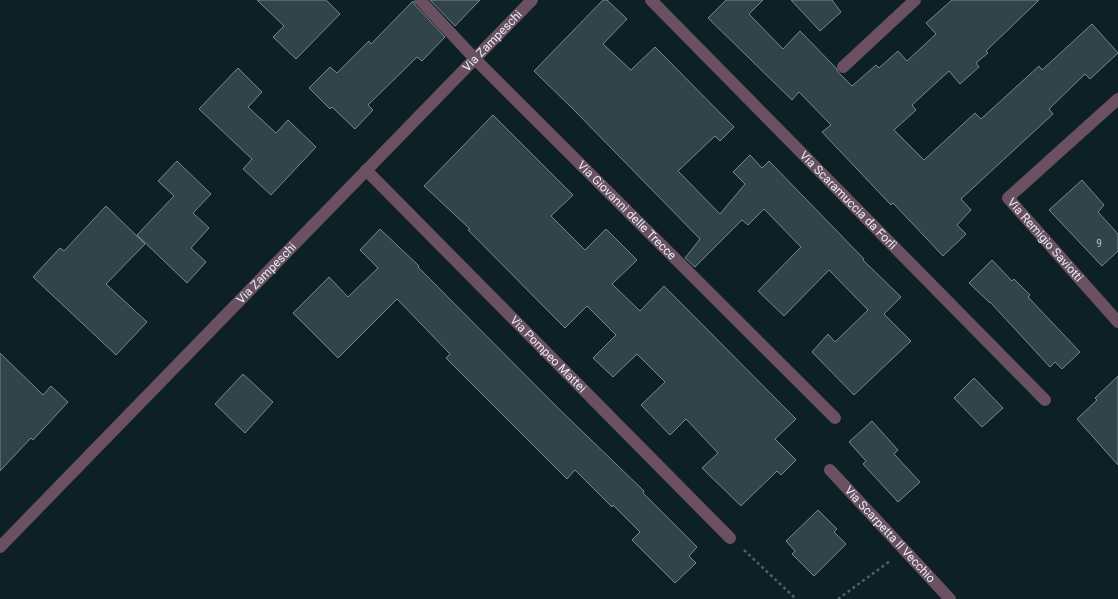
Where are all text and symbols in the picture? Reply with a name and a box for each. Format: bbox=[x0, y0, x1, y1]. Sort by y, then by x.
street label: Via Zampeschi bbox=[460, 7, 525, 74]
street label: Via Scaramuccia da Forlì bbox=[797, 148, 900, 252]
street label: Via Giovanni delle Trecce bbox=[575, 158, 679, 262]
street label: Via Remigio Saviotti bbox=[1005, 195, 1086, 285]
house number: 9 bbox=[1096, 238, 1102, 249]
street label: Via Zampeschi bbox=[234, 240, 299, 307]
street label: Via Pompeo Mattei bbox=[507, 313, 589, 395]
street label: Via Scarpetta Il Vecchio bbox=[842, 483, 938, 586]

